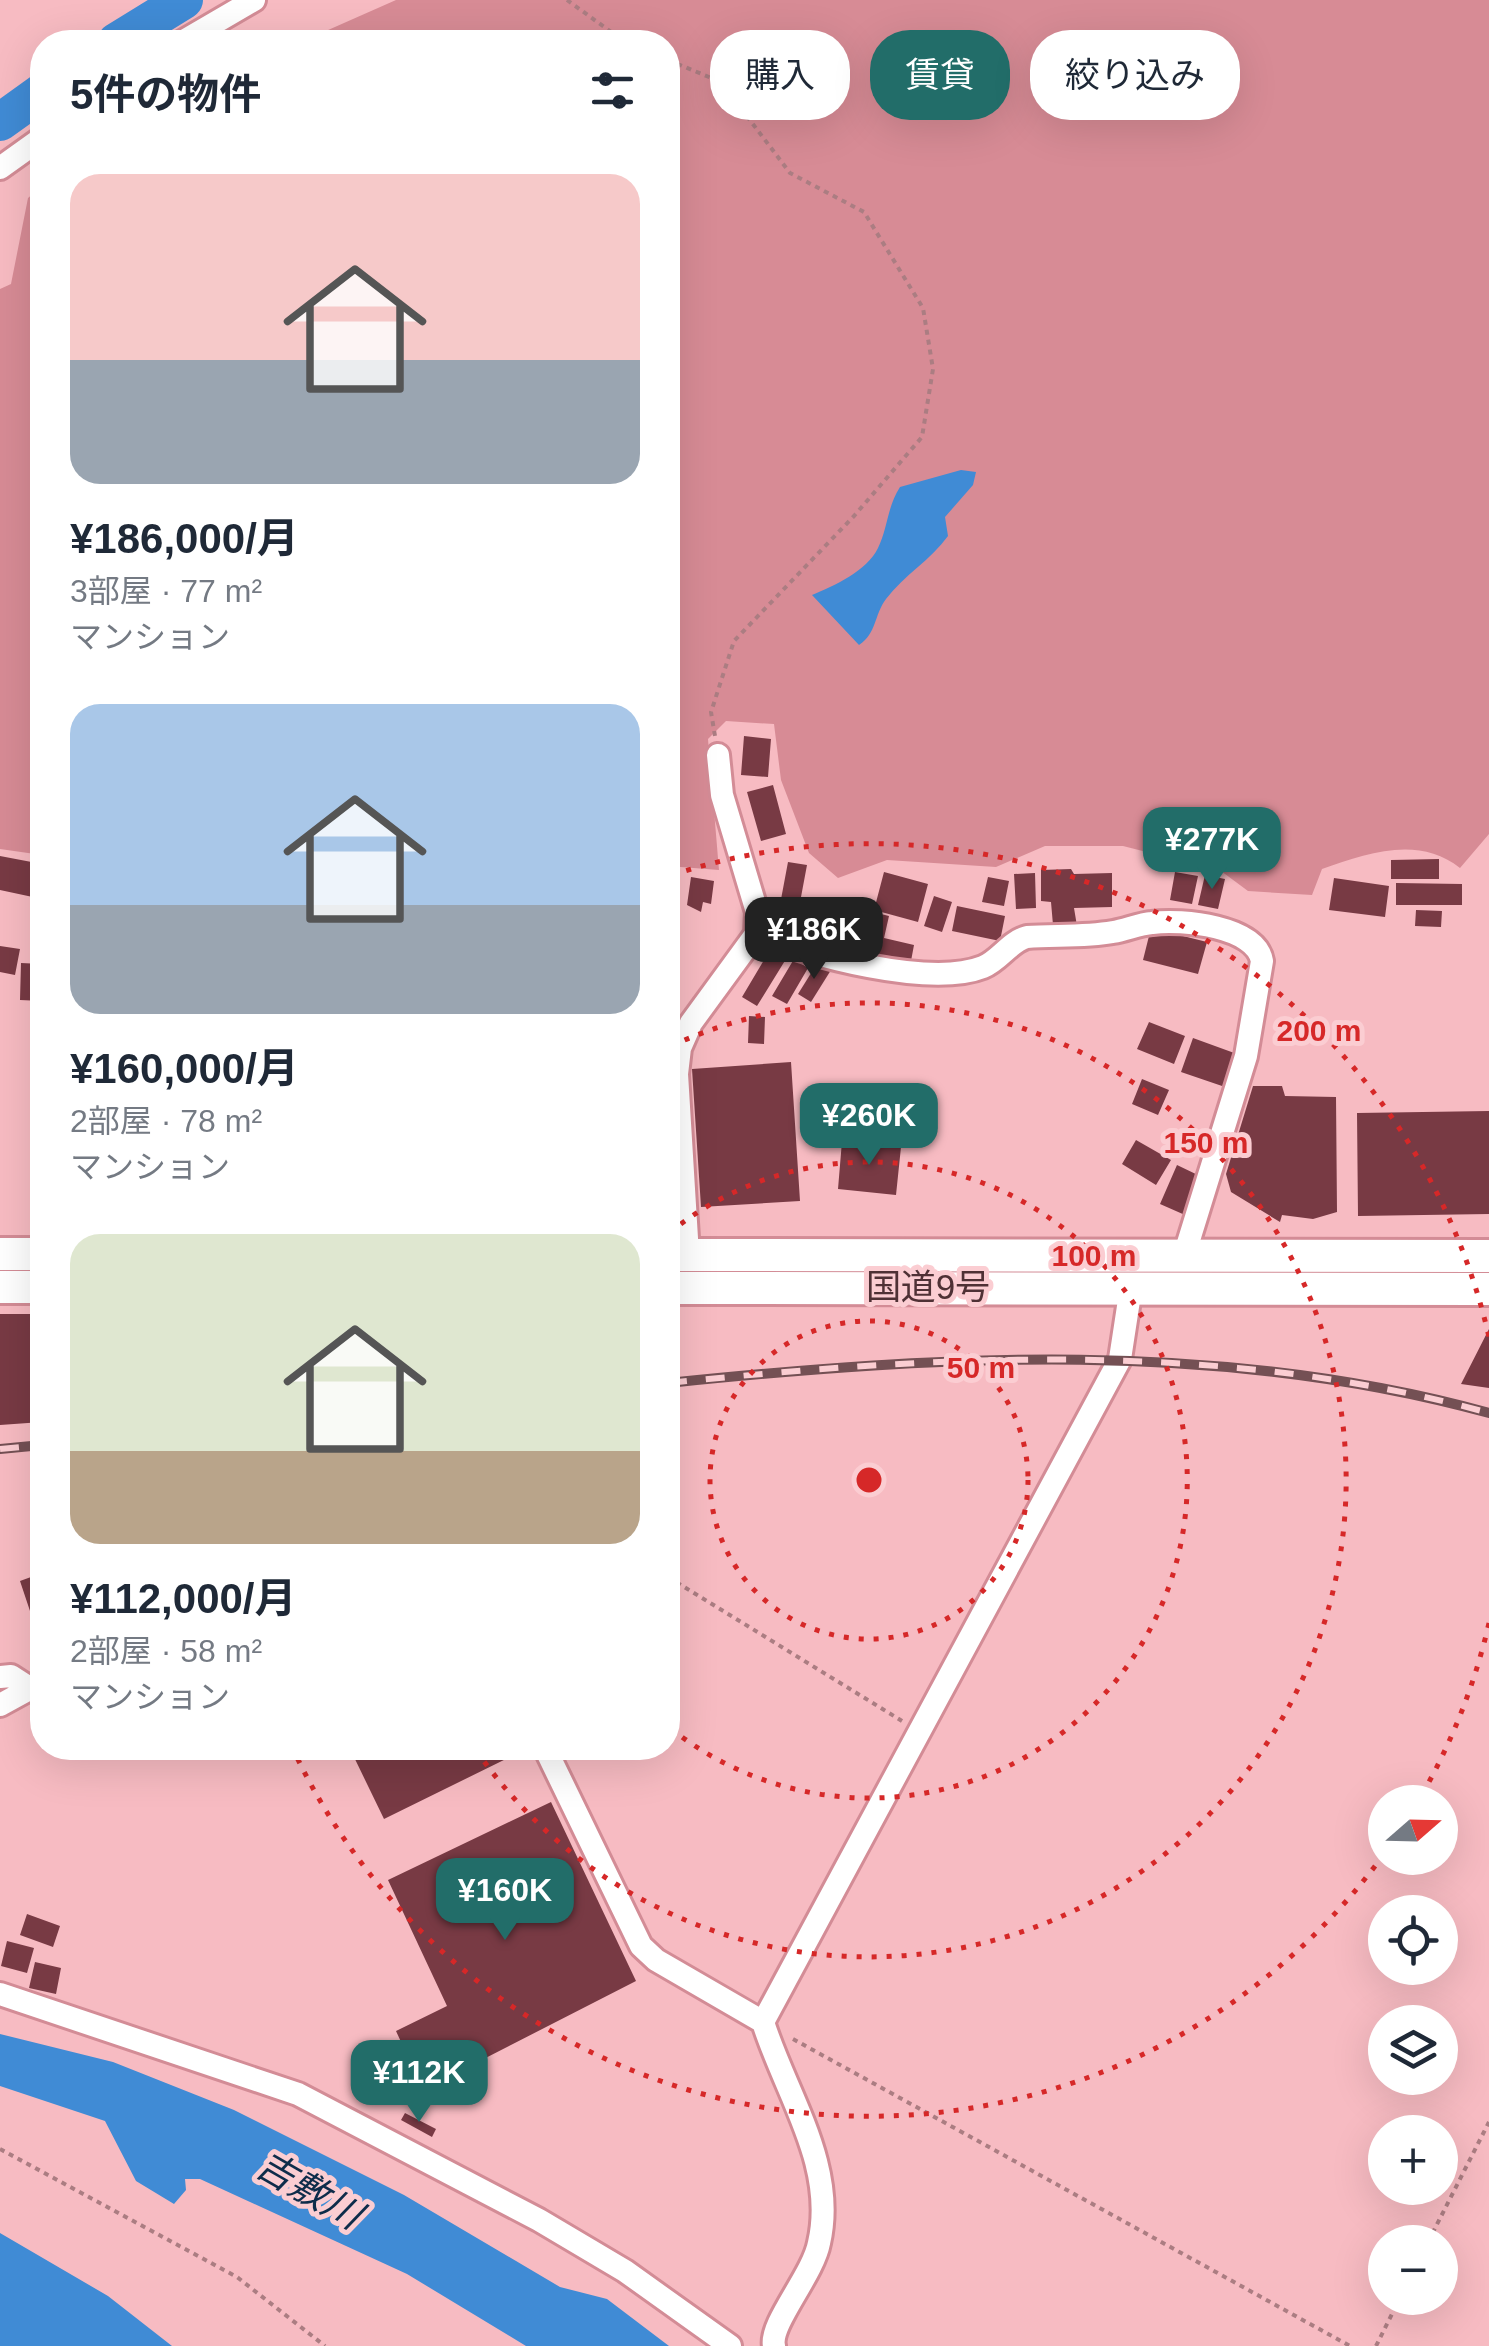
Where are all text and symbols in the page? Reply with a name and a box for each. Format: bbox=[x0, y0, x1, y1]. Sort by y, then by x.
chip: 購入 bbox=[710, 30, 850, 120]
chip: 賃貸 bbox=[870, 30, 1010, 120]
chip: 絞り込み bbox=[1030, 30, 1240, 120]
icon: filters bbox=[585, 63, 640, 118]
text: 5件の物件 bbox=[70, 71, 261, 118]
icon: home bbox=[265, 239, 445, 419]
text: ¥186,000/月 bbox=[70, 515, 299, 562]
text: 3部屋 · 77 m² bbox=[70, 573, 262, 609]
text: マンション bbox=[70, 619, 230, 655]
icon: home bbox=[265, 769, 445, 949]
pin: ¥277K bbox=[1142, 807, 1282, 892]
text: ¥277K bbox=[1165, 821, 1259, 857]
pin: ¥186K bbox=[744, 897, 884, 982]
text: ¥186K bbox=[767, 911, 861, 947]
text: 200 m bbox=[1276, 1014, 1362, 1047]
text: ¥160,000/月 bbox=[70, 1045, 299, 1092]
pin: ¥260K bbox=[799, 1083, 939, 1168]
text: ¥260K bbox=[822, 1097, 916, 1133]
text: 2部屋 · 78 m² bbox=[70, 1103, 262, 1139]
text: 150 m bbox=[1163, 1126, 1249, 1159]
text: マンション bbox=[70, 1149, 230, 1185]
text: 100 m bbox=[1051, 1239, 1137, 1272]
street label: 国道9号 bbox=[866, 1267, 990, 1306]
icon: home bbox=[265, 1299, 445, 1479]
text: 50 m bbox=[947, 1351, 1015, 1384]
centre of rings bbox=[851, 1462, 887, 1498]
text: ¥112,000/月 bbox=[70, 1575, 297, 1622]
text: 2部屋 · 58 m² bbox=[70, 1633, 262, 1669]
text: マンション bbox=[70, 1679, 230, 1715]
north arrow bbox=[1368, 1785, 1458, 1875]
map controls bbox=[1368, 1785, 1458, 2315]
pin: ¥160K bbox=[435, 1858, 575, 1943]
text: ¥160K bbox=[458, 1872, 552, 1908]
button: locate bbox=[1368, 1895, 1458, 1985]
button: layers bbox=[1368, 2005, 1458, 2095]
pin: ¥112K bbox=[349, 2040, 489, 2125]
text: ¥112K bbox=[373, 2054, 465, 2090]
button: + bbox=[1368, 2115, 1458, 2205]
water label: 吉敷川 bbox=[249, 2143, 372, 2239]
button: − bbox=[1368, 2225, 1458, 2315]

